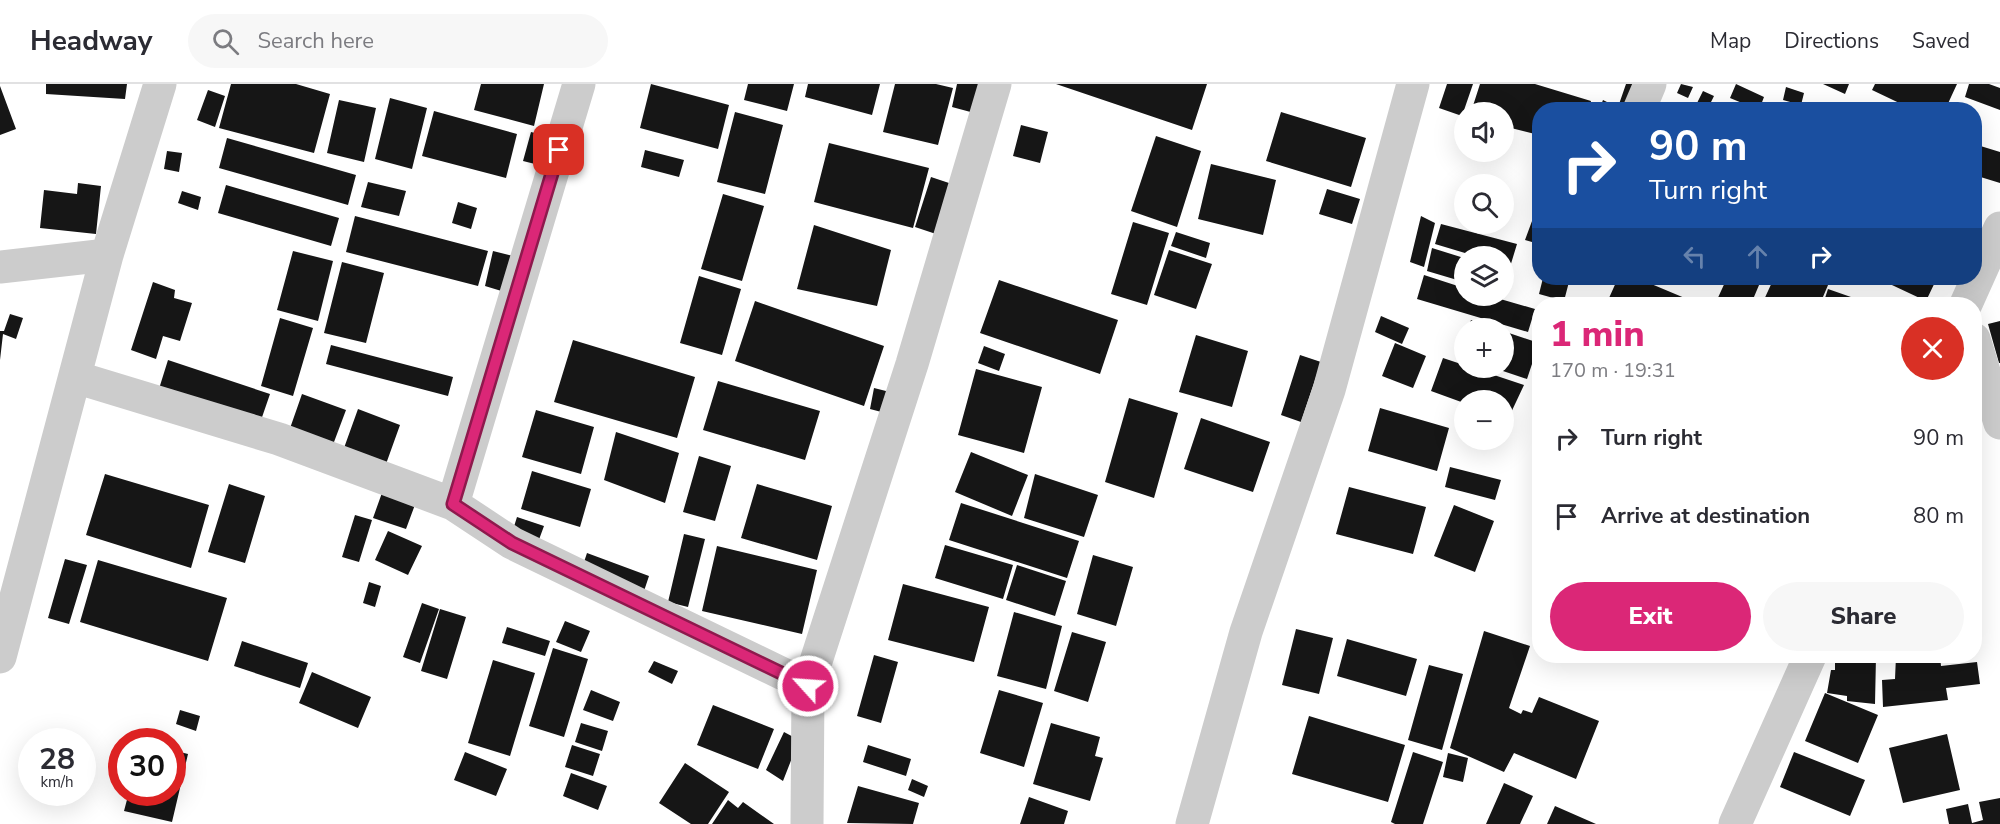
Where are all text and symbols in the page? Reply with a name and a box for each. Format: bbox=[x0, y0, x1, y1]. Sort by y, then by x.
search box bbox=[188, 14, 608, 68]
text: Headway bbox=[30, 22, 152, 60]
icon: search bbox=[209, 25, 242, 58]
text: Search here bbox=[257, 26, 374, 56]
text: Map bbox=[1710, 27, 1751, 55]
text: Directions bbox=[1784, 27, 1879, 55]
text: Saved bbox=[1912, 27, 1970, 55]
map controls bbox=[1454, 102, 1514, 450]
button: sound bbox=[1454, 102, 1514, 162]
text: 90 m bbox=[1649, 118, 1748, 175]
pin bbox=[533, 124, 584, 175]
icon: right bbox=[1550, 126, 1628, 204]
icon: arrive bbox=[542, 133, 575, 166]
text: Turn right bbox=[1649, 172, 1767, 209]
button: search bbox=[1454, 174, 1514, 234]
icon: left bbox=[1678, 240, 1711, 273]
icon: ahead bbox=[1741, 240, 1774, 273]
icon: right bbox=[1804, 240, 1837, 273]
button: layers bbox=[1454, 246, 1514, 306]
text: 1 min bbox=[1550, 310, 1645, 359]
button: close bbox=[1901, 317, 1964, 380]
button: + bbox=[1454, 318, 1514, 378]
text: 170 m · 19:31 bbox=[1550, 357, 1676, 384]
button: − bbox=[1454, 390, 1514, 450]
icon: right bbox=[1550, 422, 1583, 455]
text: Turn right bbox=[1601, 423, 1702, 453]
text: 90 m bbox=[1913, 423, 1964, 453]
icon: arrive bbox=[1550, 500, 1583, 533]
text: Arrive at destination bbox=[1601, 501, 1810, 531]
text: 80 m bbox=[1913, 501, 1964, 531]
button: Exit bbox=[1550, 582, 1751, 651]
button: Share bbox=[1763, 582, 1964, 651]
position arrow bbox=[776, 654, 840, 718]
speed limit sign: 30 bbox=[108, 728, 186, 806]
text: 28 bbox=[39, 739, 75, 780]
text: km/h bbox=[40, 772, 74, 792]

